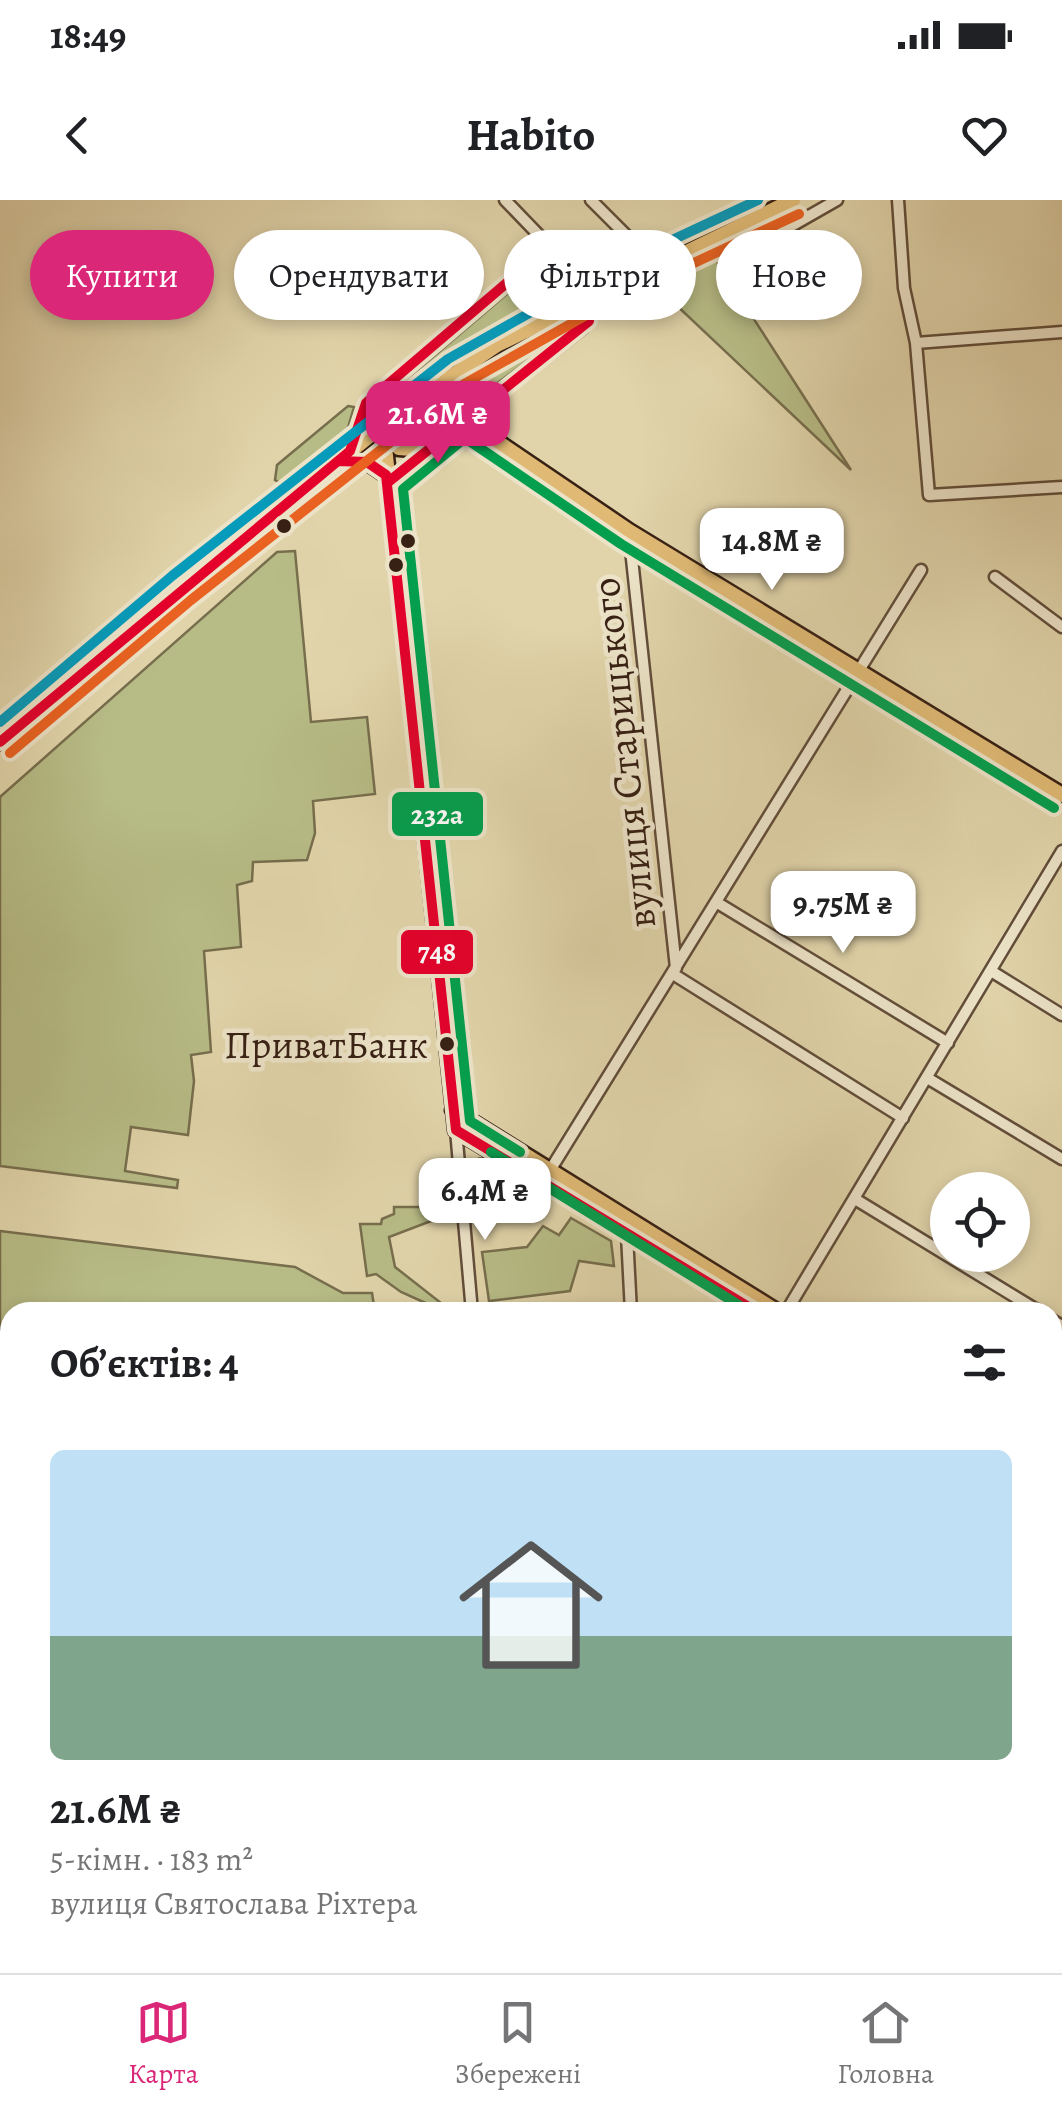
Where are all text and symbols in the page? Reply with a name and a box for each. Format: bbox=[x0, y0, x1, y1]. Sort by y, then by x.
text: 18:49 bbox=[50, 9, 126, 61]
text: Habito bbox=[466, 104, 596, 166]
icon: back bbox=[50, 108, 105, 163]
icon: heart bbox=[957, 108, 1012, 163]
chip: Купити bbox=[30, 230, 214, 320]
chip: Орендувати bbox=[234, 230, 484, 320]
chip: Фільтри bbox=[504, 230, 696, 320]
chip: Нове bbox=[716, 230, 862, 320]
pin: 21.6M ₴ bbox=[346, 381, 530, 466]
text: 21.6M ₴ bbox=[388, 391, 488, 435]
pin: 14.8M ₴ bbox=[680, 508, 864, 593]
unlabelled marker bbox=[274, 516, 294, 536]
text: 14.8M ₴ bbox=[722, 518, 822, 562]
unlabelled marker bbox=[398, 531, 418, 551]
unlabelled marker bbox=[386, 555, 406, 575]
street label: вулиця Старицького bbox=[578, 575, 669, 931]
line badge: 232а bbox=[390, 790, 485, 838]
text: 232а bbox=[411, 796, 464, 834]
pin: 9.75M ₴ bbox=[751, 871, 935, 956]
text: 9.75M ₴ bbox=[793, 881, 893, 925]
line badge: 748 bbox=[399, 928, 475, 976]
text: 748 bbox=[418, 933, 456, 971]
place label: ПриватБанк bbox=[224, 1019, 428, 1071]
marker: ПриватБанк bbox=[437, 1034, 457, 1054]
pin: 6.4M ₴ bbox=[404, 1158, 566, 1243]
text: 6.4M ₴ bbox=[441, 1168, 529, 1212]
map controls bbox=[930, 1172, 1030, 1272]
button: locate bbox=[930, 1172, 1030, 1272]
text: Об’єктів: 4 bbox=[50, 1334, 239, 1391]
icon: filters bbox=[957, 1335, 1012, 1390]
icon: home bbox=[441, 1515, 621, 1695]
text: 21.6M ₴ bbox=[50, 1780, 182, 1837]
text: 5-кімн. · 183 m² bbox=[50, 1837, 253, 1881]
text: вулиця Святослава Ріхтера bbox=[50, 1881, 418, 1925]
tab: Карта bbox=[128, 1995, 199, 2093]
tab: Збережені bbox=[455, 1995, 581, 2093]
tab: Головна bbox=[837, 1995, 934, 2093]

